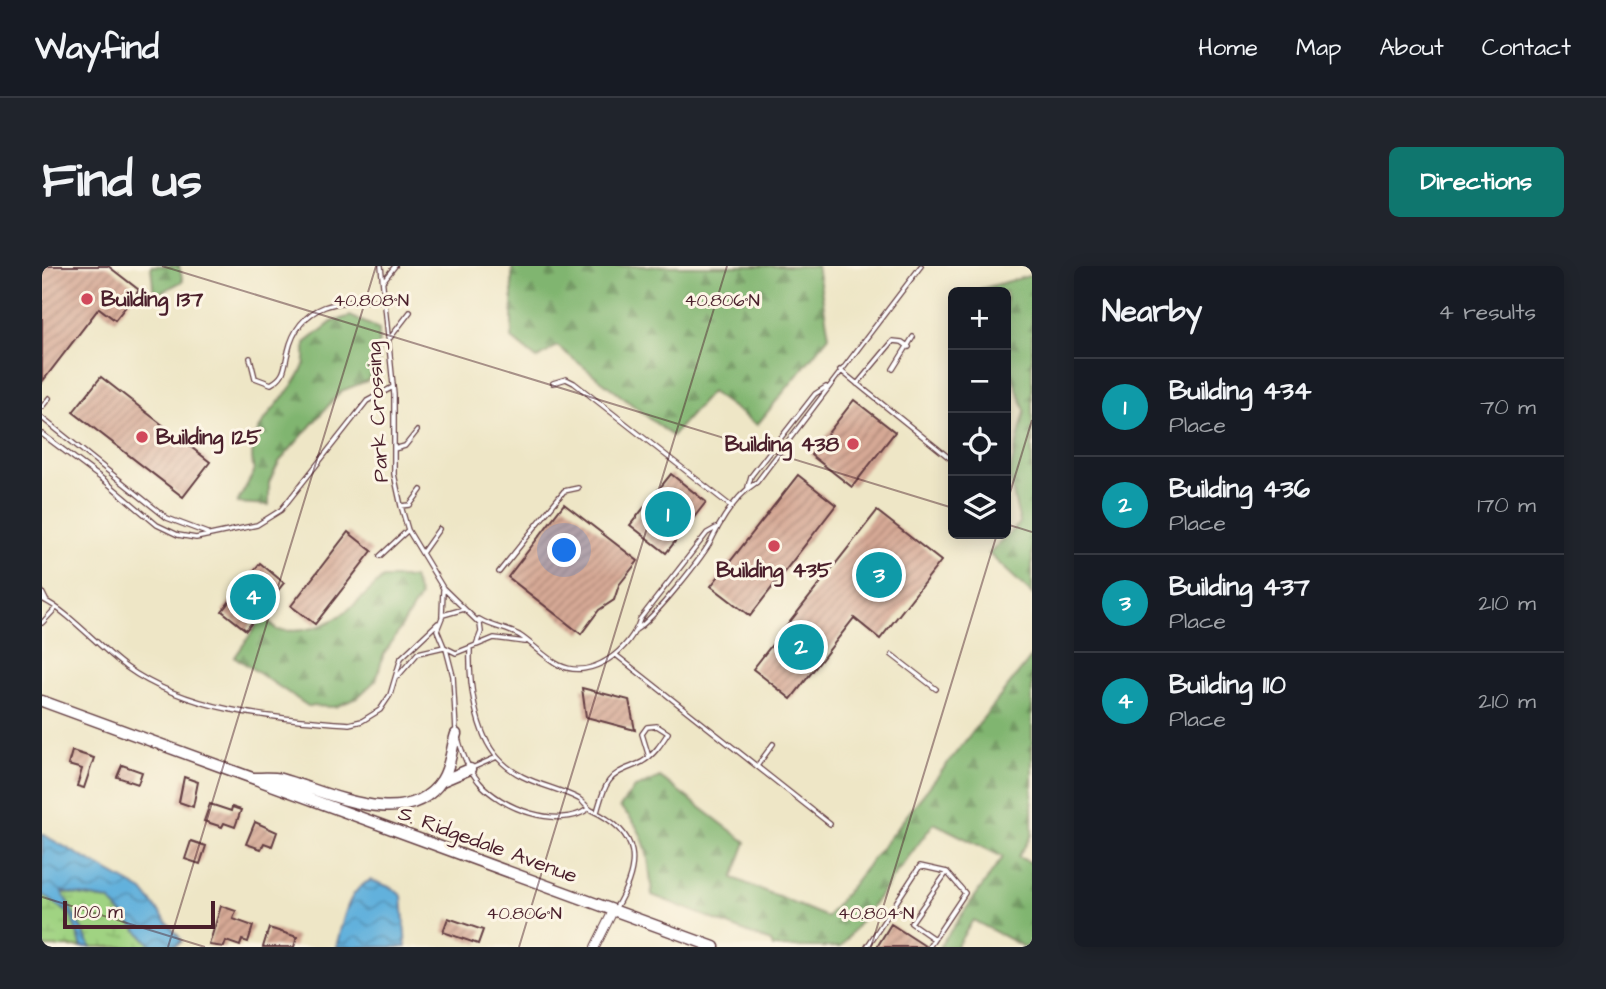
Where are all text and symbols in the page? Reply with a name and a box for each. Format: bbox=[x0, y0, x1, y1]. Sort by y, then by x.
text: Wayfind bbox=[35, 25, 159, 71]
text: Home bbox=[1198, 31, 1258, 65]
text: Map bbox=[1296, 31, 1341, 65]
text: About bbox=[1379, 31, 1444, 65]
text: Contact bbox=[1482, 31, 1571, 65]
button: Directions bbox=[1389, 147, 1564, 217]
text: Find us bbox=[42, 148, 202, 216]
place label: Building 137 bbox=[101, 285, 203, 316]
map controls bbox=[948, 287, 1011, 539]
button: + bbox=[948, 287, 1011, 350]
text: 40.808°N bbox=[333, 288, 409, 313]
text: 40.806°N bbox=[684, 288, 760, 313]
marker: Building 137 bbox=[79, 291, 95, 307]
text: Nearby bbox=[1102, 291, 1202, 333]
text: 4 results bbox=[1438, 296, 1536, 328]
street label: Park Crossing bbox=[359, 341, 398, 483]
button: − bbox=[948, 350, 1011, 413]
text: Building 434 bbox=[1169, 373, 1311, 409]
text: 1 bbox=[1124, 391, 1126, 423]
text: 70 m bbox=[1480, 391, 1536, 423]
text: Place bbox=[1169, 409, 1226, 441]
button: locate bbox=[948, 413, 1011, 476]
place label: Building 125 bbox=[156, 423, 262, 454]
marker: Building 125 bbox=[134, 429, 150, 445]
place label: Building 438 bbox=[725, 430, 839, 461]
marker: Building 438 bbox=[845, 436, 861, 452]
text: Building 436 bbox=[1169, 471, 1310, 507]
button: layers bbox=[948, 476, 1011, 539]
pin: 1 bbox=[645, 488, 691, 540]
text: 2 bbox=[1118, 489, 1132, 521]
text: 170 m bbox=[1477, 489, 1536, 521]
text: Place bbox=[1169, 507, 1226, 539]
your location bbox=[547, 533, 581, 567]
marker: Building 435 bbox=[766, 538, 782, 554]
pin: 3 bbox=[856, 549, 902, 601]
place label: Building 435 bbox=[716, 556, 833, 587]
text: Building 437 bbox=[1169, 569, 1310, 605]
pin: 4 bbox=[230, 571, 276, 623]
text: 3 bbox=[1119, 587, 1131, 619]
text: 210 m bbox=[1478, 587, 1536, 619]
text: Place bbox=[1169, 605, 1226, 637]
pin: 2 bbox=[778, 621, 824, 673]
text: Building 110 bbox=[1169, 667, 1286, 703]
text: 4 bbox=[1117, 685, 1133, 717]
text: 210 m bbox=[1478, 685, 1536, 717]
text: Place bbox=[1169, 703, 1226, 735]
street label: S. Ridgedale Avenue bbox=[394, 799, 581, 892]
scale bar bbox=[63, 898, 215, 930]
text: 100 m bbox=[74, 899, 123, 926]
text: 40.806°N bbox=[486, 901, 562, 926]
text: 40.804°N bbox=[838, 901, 914, 926]

